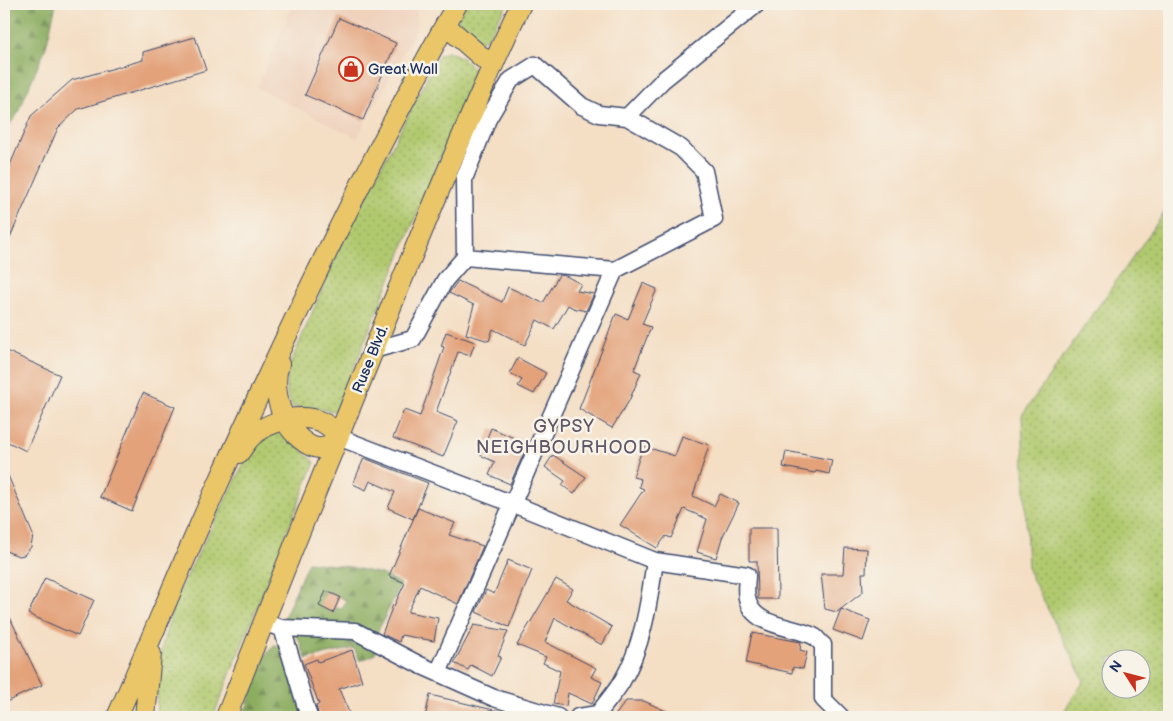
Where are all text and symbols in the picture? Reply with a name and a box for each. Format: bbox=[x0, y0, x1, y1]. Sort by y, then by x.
shop icon: Great Wall bbox=[338, 56, 364, 82]
place label: Great Wall bbox=[368, 60, 438, 79]
street label: Ruse Blvd. bbox=[348, 322, 393, 396]
district label: GYPSY NEIGHBOURHOOD bbox=[476, 416, 652, 458]
north arrow bbox=[1100, 648, 1150, 698]
text: N bbox=[1106, 657, 1126, 676]

